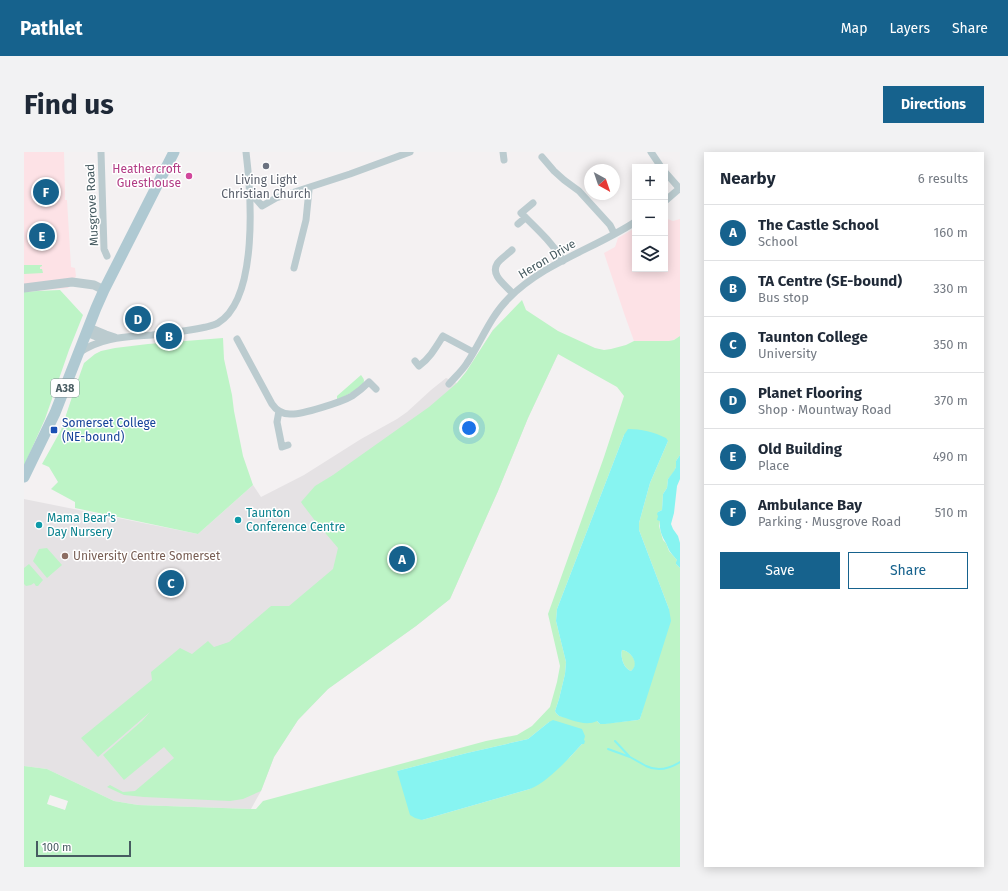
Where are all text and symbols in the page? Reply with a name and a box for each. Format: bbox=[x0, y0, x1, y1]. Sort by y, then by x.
text: Pathlet bbox=[20, 17, 83, 40]
text: Map bbox=[841, 20, 867, 37]
text: Layers bbox=[889, 20, 930, 37]
text: Share bbox=[952, 20, 988, 37]
button: Directions bbox=[883, 86, 984, 123]
text: Find us bbox=[24, 88, 114, 121]
marker: Living Light Christian Church bbox=[261, 161, 271, 171]
place label: Heathercroft Guesthouse bbox=[112, 162, 182, 190]
street label: Musgrove Road bbox=[83, 163, 101, 247]
north arrow bbox=[584, 164, 620, 200]
map controls bbox=[632, 164, 668, 272]
button: + bbox=[632, 164, 668, 200]
text: Nearby bbox=[720, 168, 775, 189]
marker: Heathercroft Guesthouse bbox=[184, 171, 194, 181]
text: 6 results bbox=[918, 171, 968, 186]
place label: Living Light Christian Church bbox=[221, 173, 311, 201]
pin: F bbox=[33, 177, 59, 207]
button: − bbox=[632, 200, 668, 236]
text: The Castle School bbox=[758, 216, 879, 234]
pin: E bbox=[29, 221, 55, 251]
text: A bbox=[729, 225, 737, 240]
text: 160 m bbox=[934, 225, 968, 240]
text: School bbox=[758, 234, 798, 249]
street label: Heron Drive bbox=[516, 236, 578, 282]
button: layers bbox=[632, 236, 668, 272]
text: TA Centre (SE-bound) bbox=[758, 272, 902, 290]
text: B bbox=[729, 281, 737, 296]
text: 330 m bbox=[933, 281, 968, 296]
text: Bus stop bbox=[758, 290, 809, 305]
pin: D bbox=[125, 304, 151, 334]
pin: B bbox=[156, 321, 182, 351]
text: Taunton College bbox=[758, 328, 868, 346]
text: C bbox=[729, 337, 737, 352]
text: 350 m bbox=[933, 337, 968, 352]
text: University bbox=[758, 346, 817, 361]
road number: A38 bbox=[51, 379, 79, 397]
text: Planet Flooring bbox=[758, 384, 862, 402]
text: D bbox=[729, 393, 737, 408]
text: 370 m bbox=[934, 393, 968, 408]
text: Shop · Mountway Road bbox=[758, 402, 891, 417]
place label: Somerset College (NE-bound) bbox=[62, 416, 156, 444]
your location bbox=[459, 418, 479, 438]
marker: Somerset College (NE-bound) bbox=[49, 425, 59, 435]
text: Old Building bbox=[758, 440, 842, 458]
text: E bbox=[730, 449, 736, 464]
text: 490 m bbox=[933, 449, 968, 464]
text: Place bbox=[758, 458, 789, 473]
text: Ambulance Bay bbox=[758, 496, 862, 514]
text: F bbox=[730, 505, 736, 520]
text: 510 m bbox=[935, 505, 968, 520]
place label: Taunton Conference Centre bbox=[246, 506, 345, 534]
place label: Mama Bear's Day Nursery bbox=[47, 511, 116, 539]
text: Parking · Musgrove Road bbox=[758, 514, 901, 529]
marker: Taunton Conference Centre bbox=[233, 515, 243, 525]
marker: Mama Bear's Day Nursery bbox=[34, 520, 44, 530]
pin: A bbox=[389, 544, 415, 574]
place label: University Centre Somerset bbox=[73, 549, 221, 563]
marker: University Centre Somerset bbox=[60, 551, 70, 561]
button: Save bbox=[720, 552, 840, 589]
button: Share bbox=[848, 552, 968, 589]
pin: C bbox=[158, 568, 184, 598]
scale bar bbox=[36, 839, 131, 858]
text: 100 m bbox=[42, 841, 71, 854]

